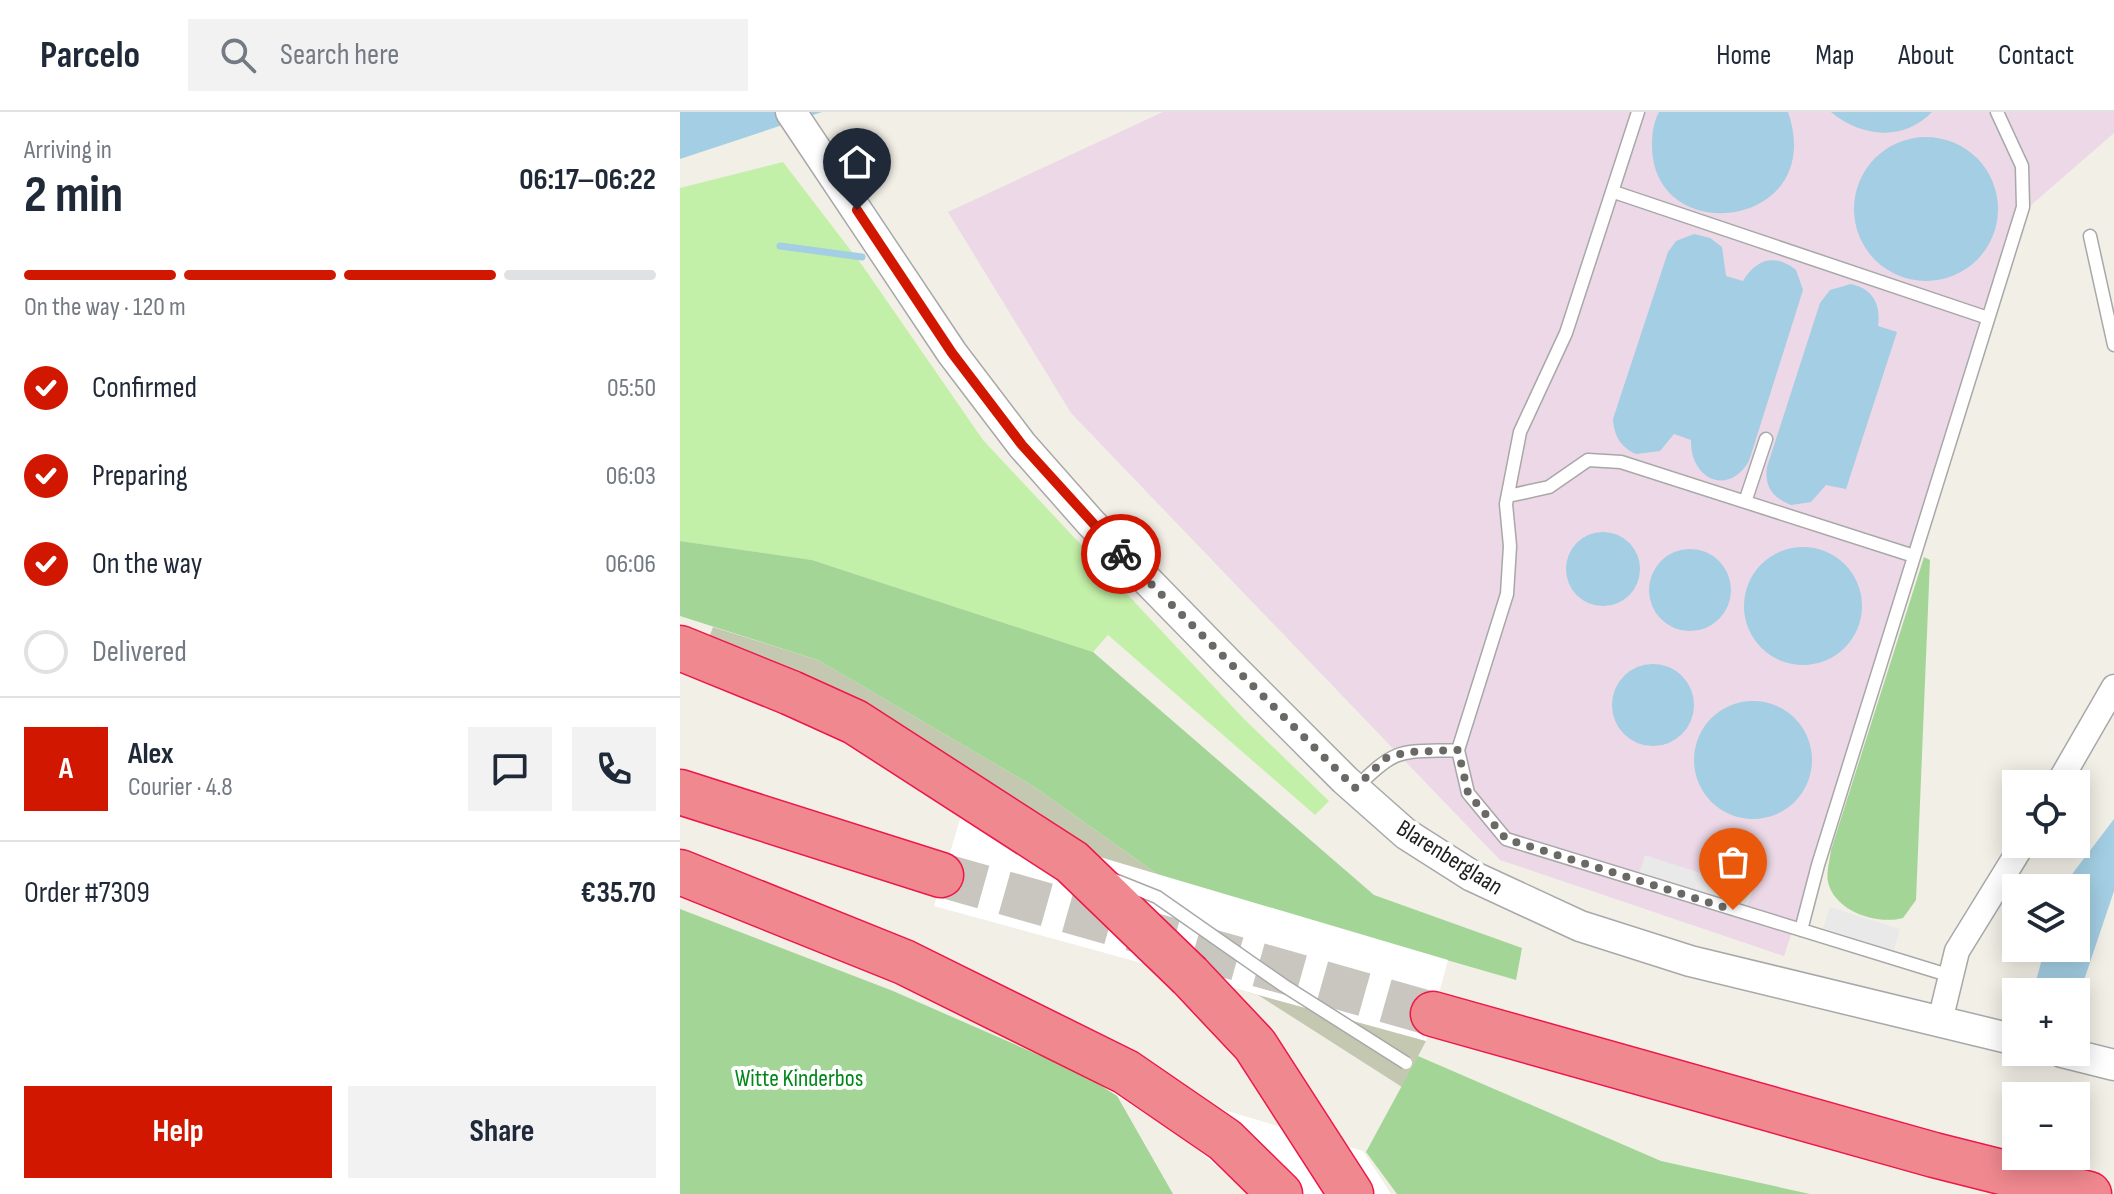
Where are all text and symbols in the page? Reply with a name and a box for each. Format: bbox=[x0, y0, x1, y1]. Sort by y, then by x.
search box bbox=[188, 19, 748, 91]
text: Parcelo bbox=[40, 33, 140, 78]
icon: search bbox=[216, 33, 260, 77]
text: Search here bbox=[280, 37, 399, 73]
text: Home bbox=[1716, 39, 1771, 72]
text: Map bbox=[1815, 39, 1854, 72]
text: About bbox=[1898, 39, 1954, 72]
text: Contact bbox=[1998, 39, 2074, 72]
pin bbox=[823, 128, 891, 210]
text: Arriving in bbox=[24, 135, 112, 166]
icon: home bbox=[835, 140, 879, 184]
text: 06:17–06:22 bbox=[519, 162, 656, 198]
text: 2 min bbox=[24, 164, 123, 227]
text: On the way · 120 m bbox=[24, 292, 186, 323]
icon: check bbox=[24, 366, 68, 410]
text: Confirmed bbox=[92, 370, 197, 406]
text: 05:50 bbox=[607, 373, 656, 404]
icon: check bbox=[24, 454, 68, 498]
text: Preparing bbox=[92, 458, 188, 494]
text: 06:03 bbox=[606, 461, 656, 492]
courier bbox=[1081, 514, 1161, 594]
icon: bike bbox=[1099, 532, 1143, 576]
icon: check bbox=[24, 542, 68, 586]
text: On the way bbox=[92, 546, 202, 582]
text: 06:06 bbox=[605, 549, 656, 580]
text: Delivered bbox=[92, 634, 187, 670]
button: chat bbox=[468, 727, 552, 811]
button: phone bbox=[572, 727, 656, 811]
text: Alex bbox=[128, 736, 174, 772]
text: A bbox=[59, 751, 73, 787]
map controls bbox=[2002, 770, 2090, 1170]
button: locate bbox=[2002, 770, 2090, 858]
text: Courier · 4.8 bbox=[128, 772, 233, 803]
street label: Blarenberglaan bbox=[1391, 813, 1508, 901]
pin bbox=[1699, 828, 1767, 910]
icon: bag bbox=[1711, 840, 1755, 884]
button: layers bbox=[2002, 874, 2090, 962]
text: Order #7309 bbox=[24, 875, 150, 911]
text: €35.70 bbox=[581, 875, 656, 911]
button: + bbox=[2002, 978, 2090, 1066]
park label: Witte Kinderbos bbox=[735, 1064, 863, 1093]
button: − bbox=[2002, 1082, 2090, 1170]
button: Help bbox=[24, 1086, 332, 1178]
button: Share bbox=[348, 1086, 656, 1178]

